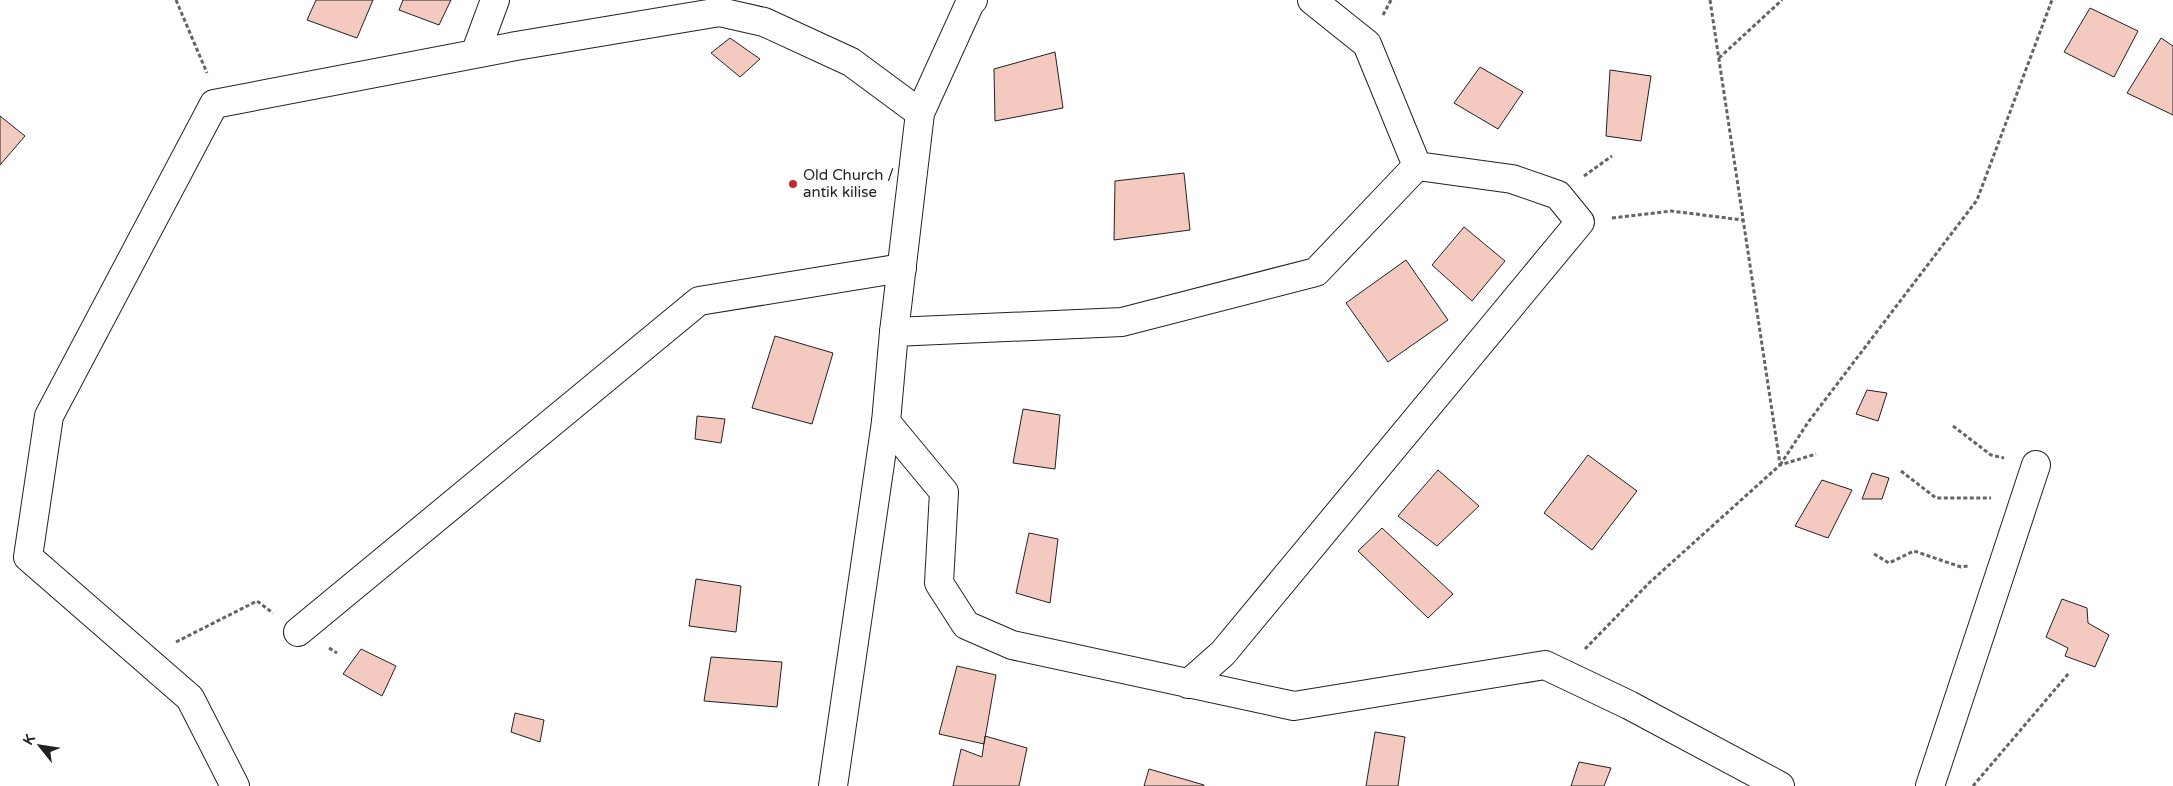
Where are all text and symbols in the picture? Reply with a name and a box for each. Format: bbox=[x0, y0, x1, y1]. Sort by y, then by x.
place label: Old Church / antik kilise bbox=[803, 166, 894, 201]
marker: Old Church / antik kilise bbox=[787, 178, 799, 190]
north arrow bbox=[15, 721, 65, 771]
text: K bbox=[19, 731, 39, 748]

